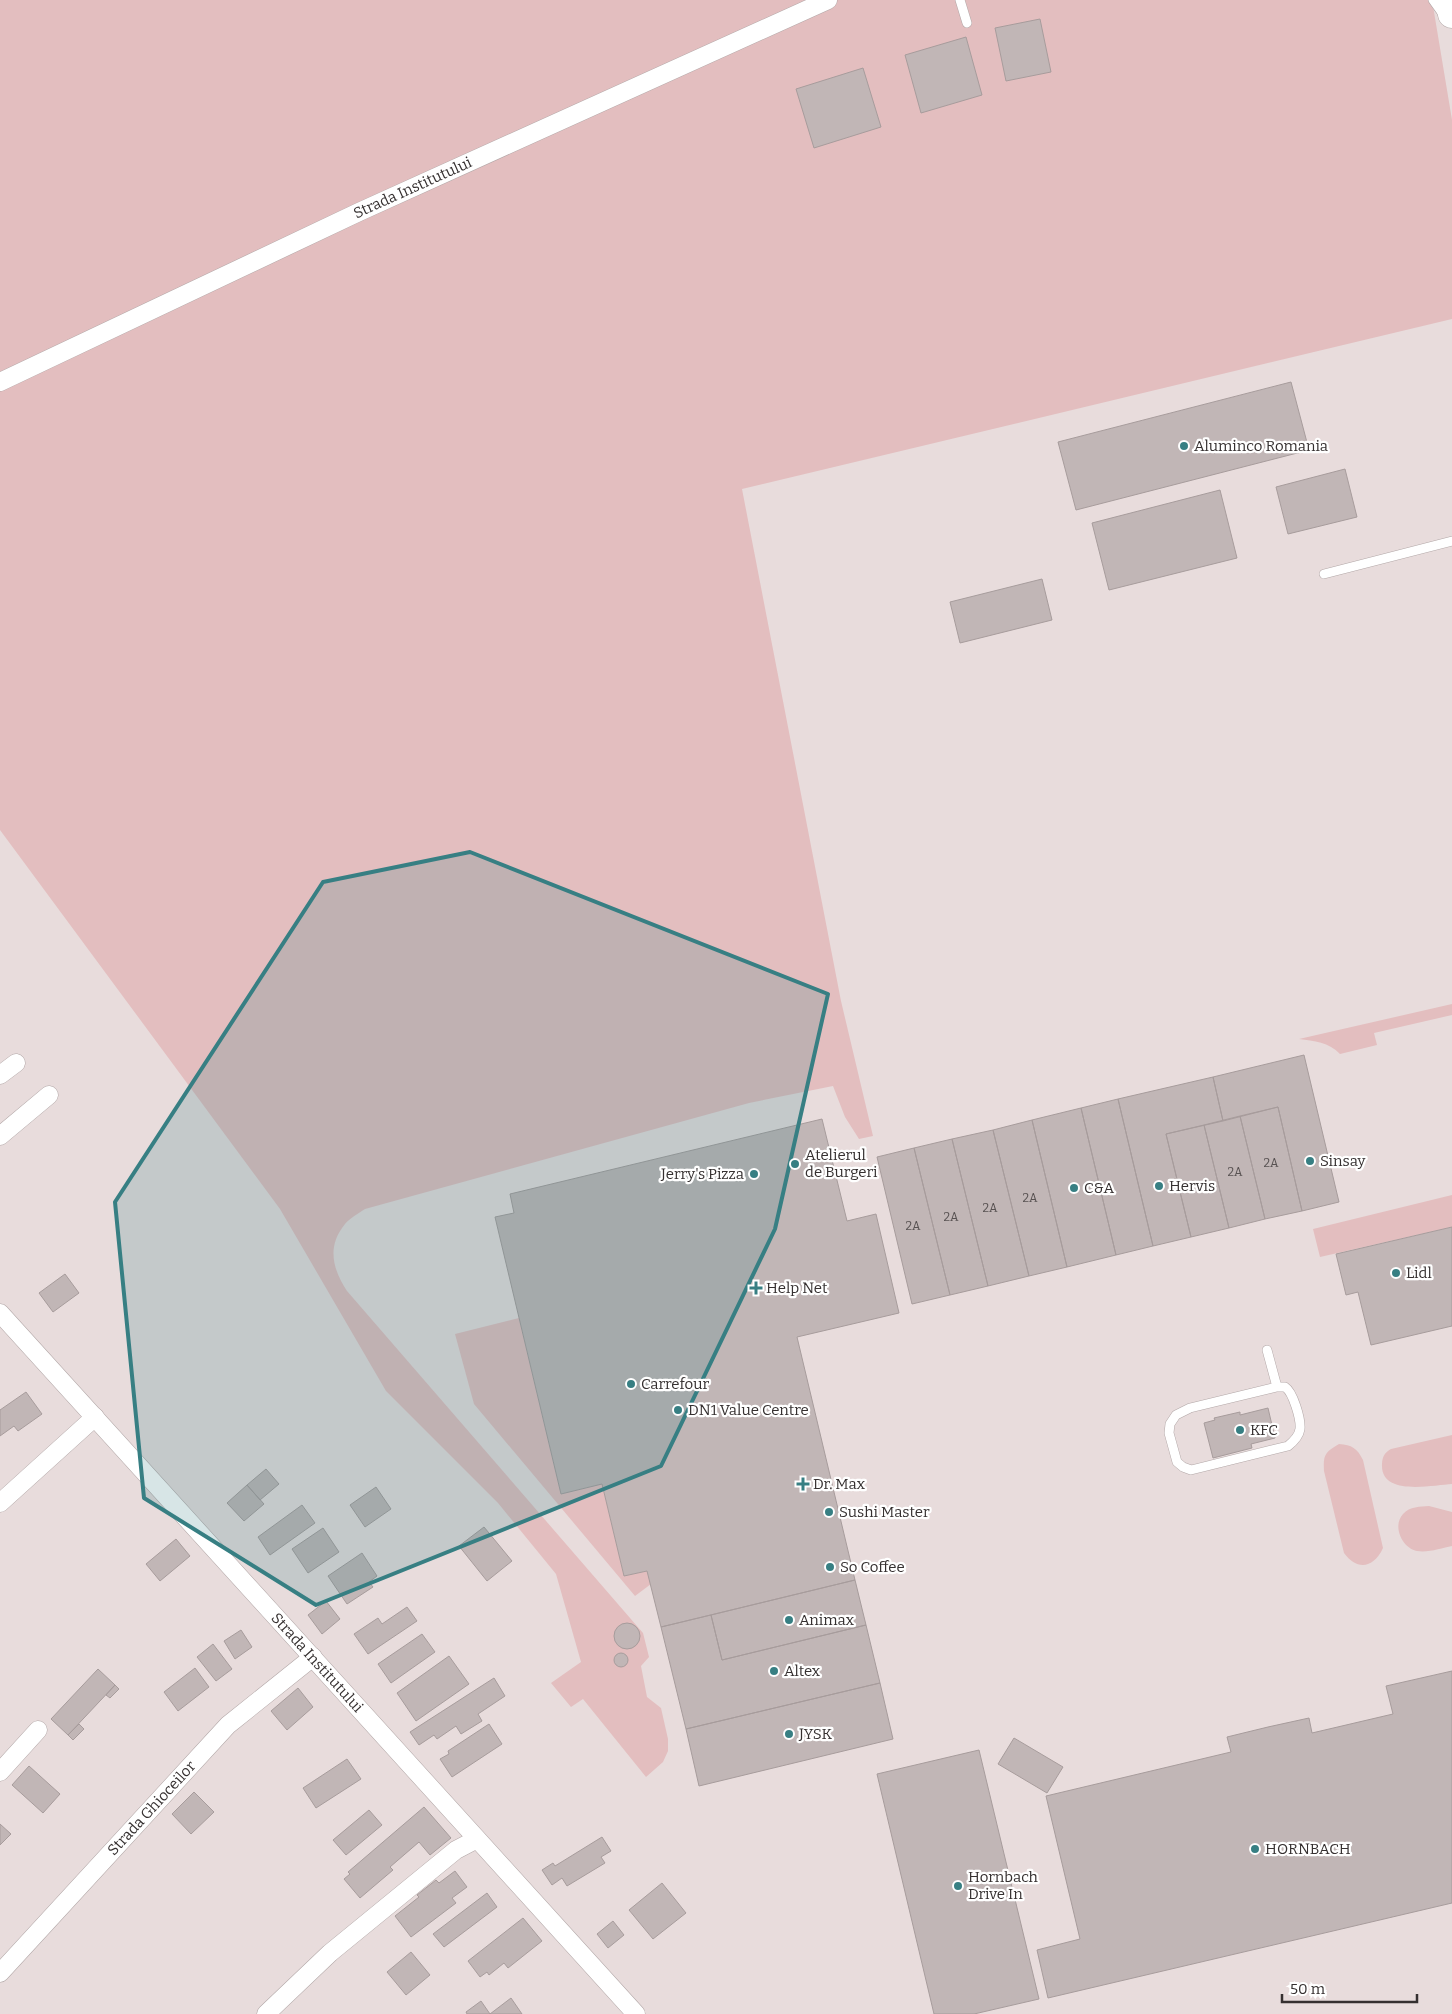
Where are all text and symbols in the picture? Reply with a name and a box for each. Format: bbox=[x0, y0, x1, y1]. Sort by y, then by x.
street label: Strada Institutului bbox=[350, 153, 475, 222]
place label: Aluminco Romania bbox=[1194, 437, 1328, 455]
marker: Aluminco Romania bbox=[1178, 440, 1190, 452]
place label: Atelierul de Burgeri bbox=[805, 1146, 878, 1181]
place label: Sinsay bbox=[1320, 1152, 1365, 1170]
marker: Sinsay bbox=[1304, 1155, 1316, 1167]
house number: 2A bbox=[1263, 1156, 1279, 1170]
marker: Atelierul de Burgeri bbox=[789, 1158, 801, 1170]
place label: Jerry's Pizza bbox=[660, 1165, 744, 1183]
house number: 2A bbox=[1227, 1165, 1243, 1179]
marker: Jerry's Pizza bbox=[748, 1168, 760, 1180]
place label: Hervis bbox=[1169, 1177, 1215, 1195]
place label: C&A bbox=[1084, 1179, 1114, 1197]
marker: Hervis bbox=[1153, 1180, 1165, 1192]
marker: C&A bbox=[1068, 1182, 1080, 1194]
house number: 2A bbox=[1022, 1191, 1038, 1205]
house number: 2A bbox=[982, 1201, 998, 1215]
house number: 2A bbox=[943, 1210, 959, 1224]
house number: 2A bbox=[905, 1219, 921, 1233]
place label: Lidl bbox=[1406, 1264, 1432, 1282]
marker: Lidl bbox=[1390, 1267, 1402, 1279]
place label: Help Net bbox=[766, 1279, 828, 1297]
marker: Help Net bbox=[750, 1282, 762, 1294]
place label: Carrefour bbox=[641, 1375, 709, 1393]
marker: Carrefour bbox=[625, 1378, 637, 1390]
place label: DN1 Value Centre bbox=[688, 1401, 809, 1419]
marker: DN1 Value Centre bbox=[672, 1404, 684, 1416]
place label: KFC bbox=[1250, 1421, 1278, 1439]
marker: KFC bbox=[1234, 1424, 1246, 1436]
place label: Dr. Max bbox=[813, 1475, 866, 1493]
marker: Dr. Max bbox=[797, 1478, 809, 1490]
place label: Sushi Master bbox=[839, 1503, 930, 1521]
marker: Sushi Master bbox=[823, 1506, 835, 1518]
place label: So Coffee bbox=[840, 1558, 905, 1576]
marker: So Coffee bbox=[824, 1561, 836, 1573]
street label: Strada Institutului bbox=[267, 1609, 367, 1716]
place label: Animax bbox=[799, 1611, 855, 1629]
marker: Animax bbox=[783, 1614, 795, 1626]
place label: Altex bbox=[784, 1662, 821, 1680]
marker: Altex bbox=[768, 1665, 780, 1677]
place label: JYSK bbox=[798, 1725, 832, 1743]
marker: JYSK bbox=[783, 1728, 795, 1740]
street label: Strada Ghioceilor bbox=[104, 1757, 200, 1859]
place label: HORNBACH bbox=[1265, 1840, 1351, 1858]
marker: HORNBACH bbox=[1249, 1843, 1261, 1855]
place label: Hornbach Drive In bbox=[968, 1868, 1039, 1903]
marker: Hornbach Drive In bbox=[952, 1880, 964, 1892]
scale bar bbox=[1282, 1972, 1417, 2004]
text: 50 m bbox=[1290, 1980, 1326, 1998]

